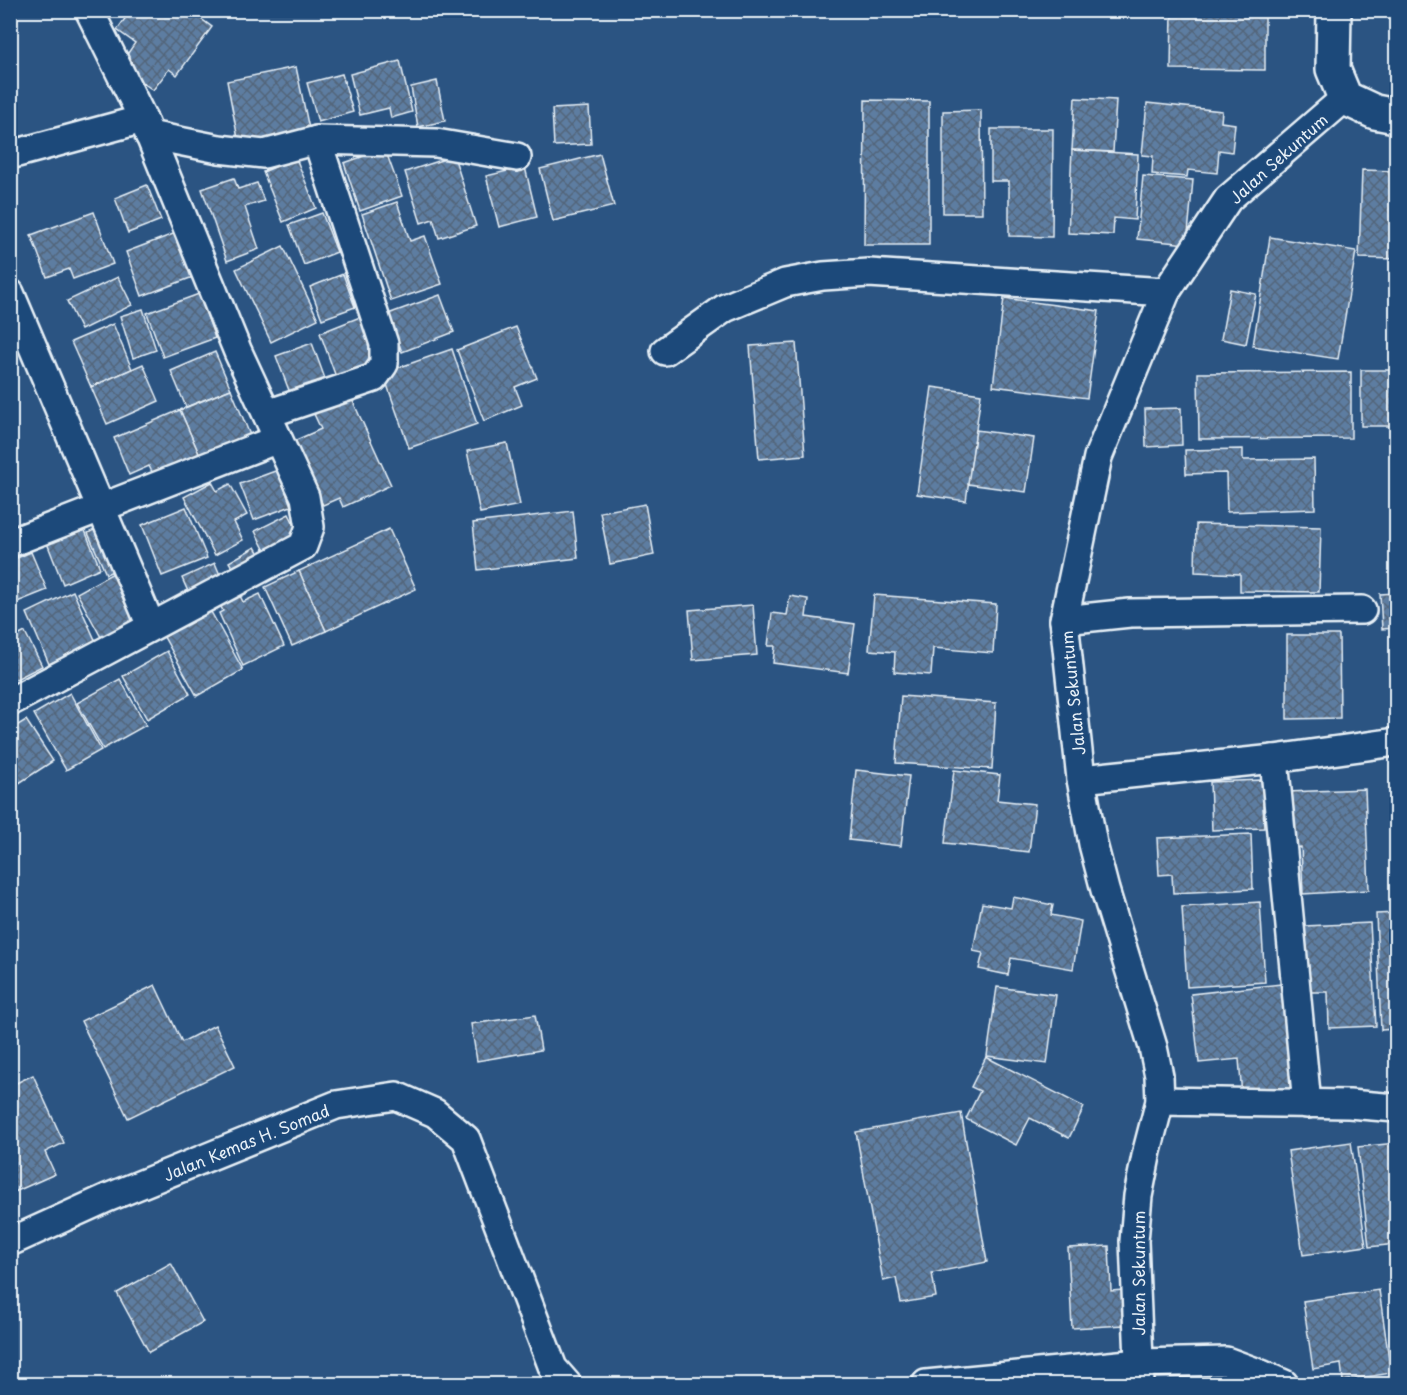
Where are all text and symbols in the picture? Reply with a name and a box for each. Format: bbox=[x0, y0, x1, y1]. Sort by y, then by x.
street label: Jalan Sekuntum bbox=[1223, 107, 1333, 209]
street label: Jalan Sekuntum bbox=[1054, 630, 1090, 756]
street label: Jalan Kemas H. Somad bbox=[159, 1098, 333, 1186]
street label: Jalan Sekuntum bbox=[1126, 1210, 1150, 1336]

